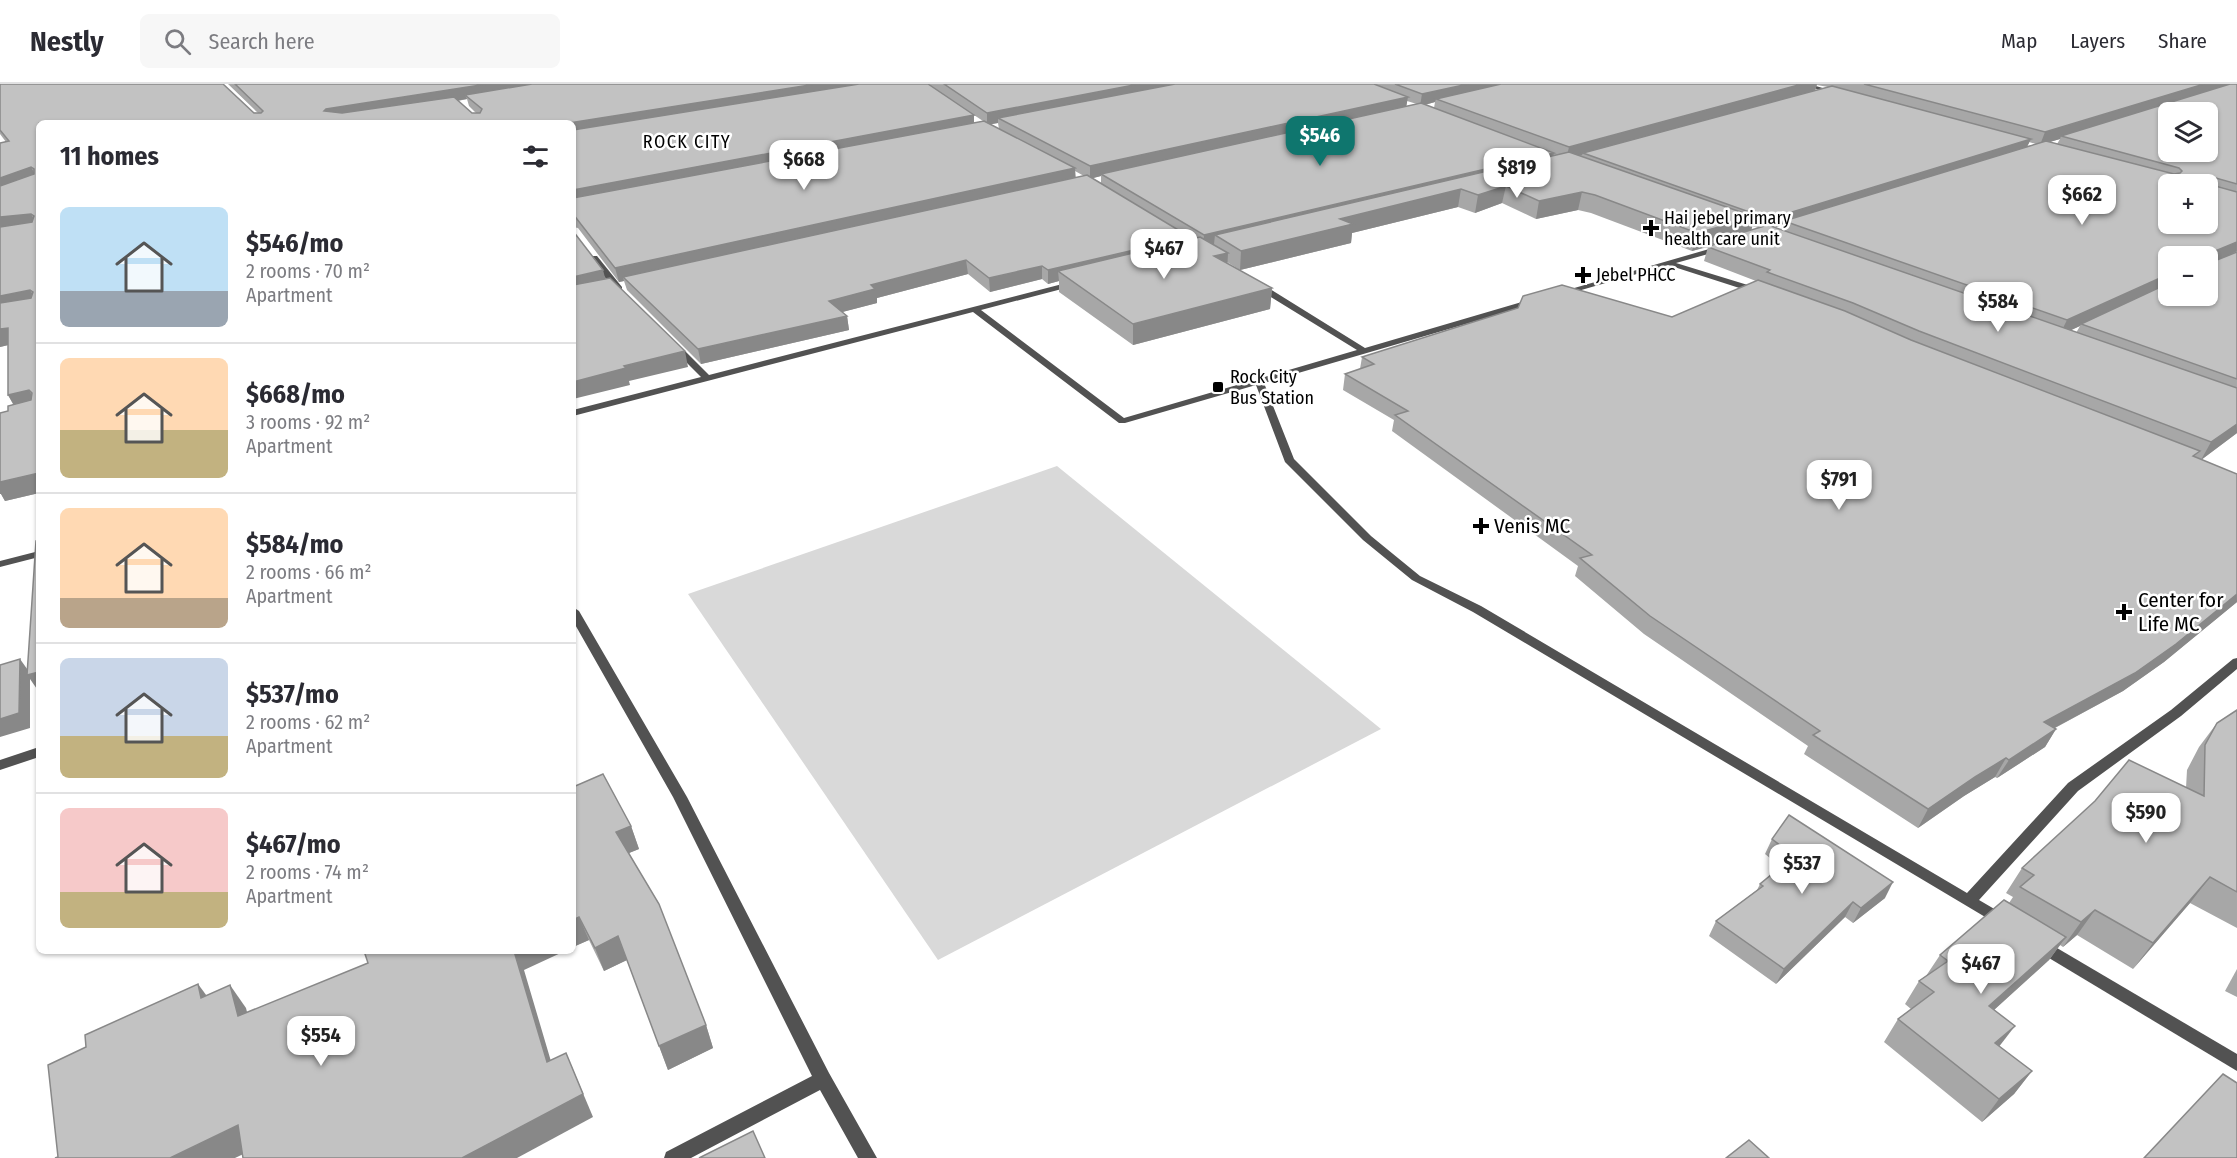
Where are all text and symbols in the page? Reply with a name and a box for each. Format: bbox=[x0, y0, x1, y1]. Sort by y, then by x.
search box bbox=[140, 14, 560, 68]
text: Nestly bbox=[30, 25, 104, 58]
icon: search bbox=[161, 25, 194, 58]
text: Search here bbox=[209, 28, 315, 55]
text: Map bbox=[2001, 28, 2037, 54]
text: Layers bbox=[2070, 28, 2125, 54]
text: Share bbox=[2158, 28, 2207, 54]
map controls bbox=[2158, 102, 2218, 306]
button: layers bbox=[2158, 102, 2218, 162]
pin: $546 bbox=[1284, 116, 1356, 167]
text: $546 bbox=[1300, 123, 1340, 147]
district label: ROCK CITY bbox=[643, 131, 731, 153]
icon: filters bbox=[519, 140, 552, 173]
pin: $668 bbox=[768, 140, 840, 191]
text: 11 homes bbox=[60, 141, 159, 172]
text: $668 bbox=[783, 147, 825, 171]
pin: $819 bbox=[1481, 148, 1553, 199]
text: $819 bbox=[1498, 155, 1536, 179]
button: + bbox=[2158, 174, 2218, 234]
pin: $662 bbox=[2046, 175, 2118, 226]
text: $662 bbox=[2062, 182, 2102, 206]
place label: Hai jebel primary health care unit bbox=[1664, 207, 1791, 250]
marker: Hai jebel primary health care unit bbox=[1642, 219, 1660, 237]
text: $546/mo bbox=[246, 228, 343, 259]
pin: $467 bbox=[1128, 229, 1200, 280]
icon: home bbox=[108, 231, 180, 303]
text: $467 bbox=[1145, 236, 1183, 260]
button: − bbox=[2158, 246, 2218, 306]
text: 2 rooms · 70 m² bbox=[246, 259, 370, 283]
place label: Jebel PHCC bbox=[1596, 264, 1676, 286]
marker: Jebel PHCC bbox=[1574, 266, 1592, 284]
pin: $584 bbox=[1962, 282, 2034, 333]
text: Apartment bbox=[246, 283, 333, 307]
text: $584 bbox=[1978, 289, 2018, 313]
place label: Rock City Bus Station bbox=[1230, 366, 1314, 409]
text: $668/mo bbox=[246, 379, 345, 410]
marker: Rock City Bus Station bbox=[1211, 380, 1225, 394]
icon: home bbox=[108, 382, 180, 454]
text: 3 rooms · 92 m² bbox=[246, 410, 370, 434]
text: Apartment bbox=[246, 434, 333, 458]
pin: $791 bbox=[1803, 460, 1875, 511]
text: $791 bbox=[1821, 467, 1857, 491]
place label: Venis MC bbox=[1494, 513, 1571, 539]
marker: Venis MC bbox=[1472, 517, 1490, 535]
text: $584/mo bbox=[246, 529, 343, 560]
icon: home bbox=[108, 532, 180, 604]
text: 2 rooms · 66 m² bbox=[246, 560, 372, 584]
text: Apartment bbox=[246, 584, 333, 608]
place label: Center for Life MC bbox=[2138, 587, 2224, 637]
marker: Center for Life MC bbox=[2115, 603, 2133, 621]
text: $537/mo bbox=[246, 679, 339, 710]
icon: home bbox=[108, 682, 180, 754]
text: 2 rooms · 62 m² bbox=[246, 710, 370, 734]
text: Apartment bbox=[246, 734, 333, 758]
pin: $590 bbox=[2110, 793, 2182, 844]
text: $590 bbox=[2126, 800, 2166, 824]
text: $467/mo bbox=[246, 829, 341, 860]
icon: home bbox=[108, 832, 180, 904]
pin: $537 bbox=[1766, 844, 1838, 895]
text: $537 bbox=[1783, 851, 1821, 875]
text: 2 rooms · 74 m² bbox=[246, 860, 369, 884]
text: Apartment bbox=[246, 884, 333, 908]
pin: $467 bbox=[1945, 944, 2017, 995]
text: $467 bbox=[1962, 951, 2000, 975]
pin: $554 bbox=[285, 1016, 357, 1067]
text: $554 bbox=[301, 1023, 341, 1047]

